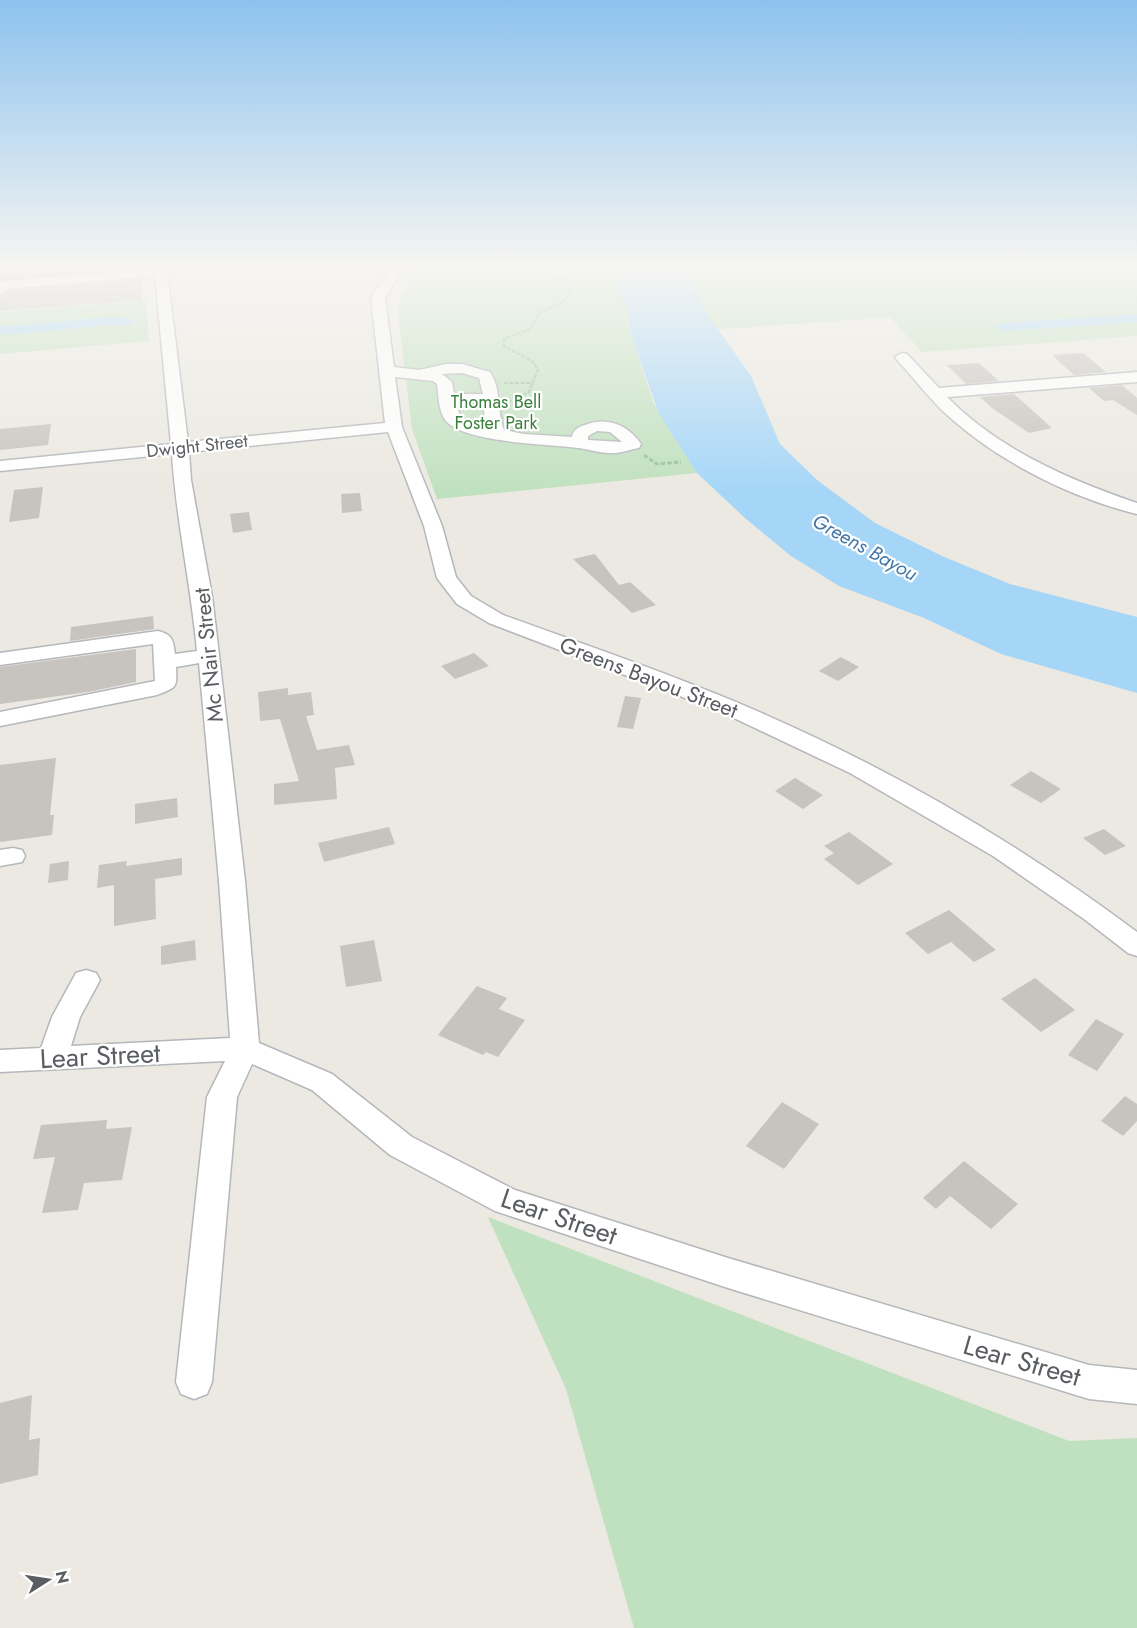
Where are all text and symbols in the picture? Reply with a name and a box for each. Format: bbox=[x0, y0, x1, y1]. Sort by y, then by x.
park label: Thomas Bell Foster Park bbox=[451, 389, 541, 436]
street label: Dwight Street bbox=[145, 428, 250, 464]
water label: Greens Bayou bbox=[807, 507, 923, 588]
street label: Mc Nair Street bbox=[185, 586, 231, 724]
street label: Greens Bayou Street bbox=[555, 628, 743, 726]
street label: Lear Street bbox=[39, 1033, 162, 1078]
street label: Lear Street bbox=[496, 1178, 623, 1255]
street label: Lear Street bbox=[959, 1325, 1086, 1396]
north arrow bbox=[18, 1550, 78, 1610]
text: N bbox=[50, 1568, 75, 1586]

